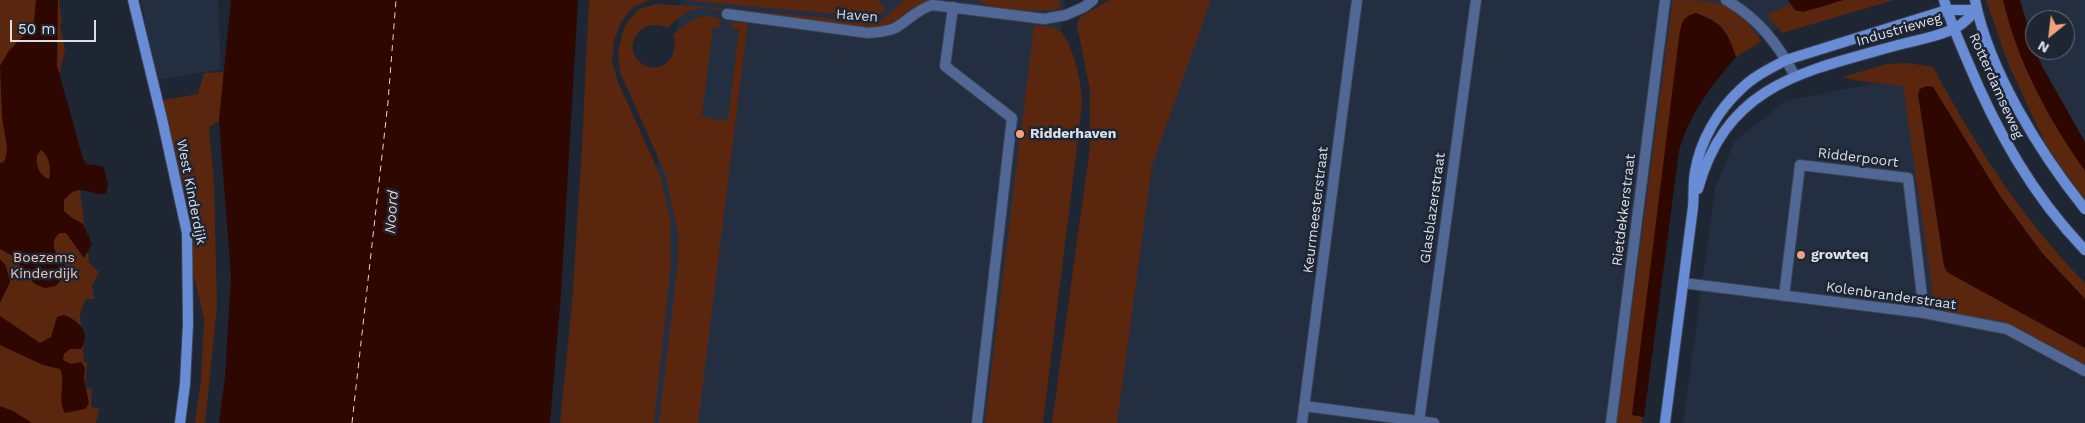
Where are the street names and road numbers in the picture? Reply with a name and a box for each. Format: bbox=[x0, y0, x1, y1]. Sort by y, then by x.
street label: Haven bbox=[836, 6, 878, 26]
street label: Industrieweg bbox=[1855, 10, 1943, 50]
street label: Rotterdamseweg bbox=[1965, 30, 2027, 142]
street label: West Kinderdijk bbox=[173, 138, 209, 246]
street label: Ridderpoort bbox=[1817, 145, 1899, 171]
street label: Keurmeesterstraat bbox=[1300, 146, 1332, 274]
street label: Glasblazerstraat bbox=[1417, 151, 1449, 265]
street label: Rietdekkerstraat bbox=[1609, 153, 1639, 267]
street label: Kolenbranderstraat bbox=[1825, 279, 1957, 313]

